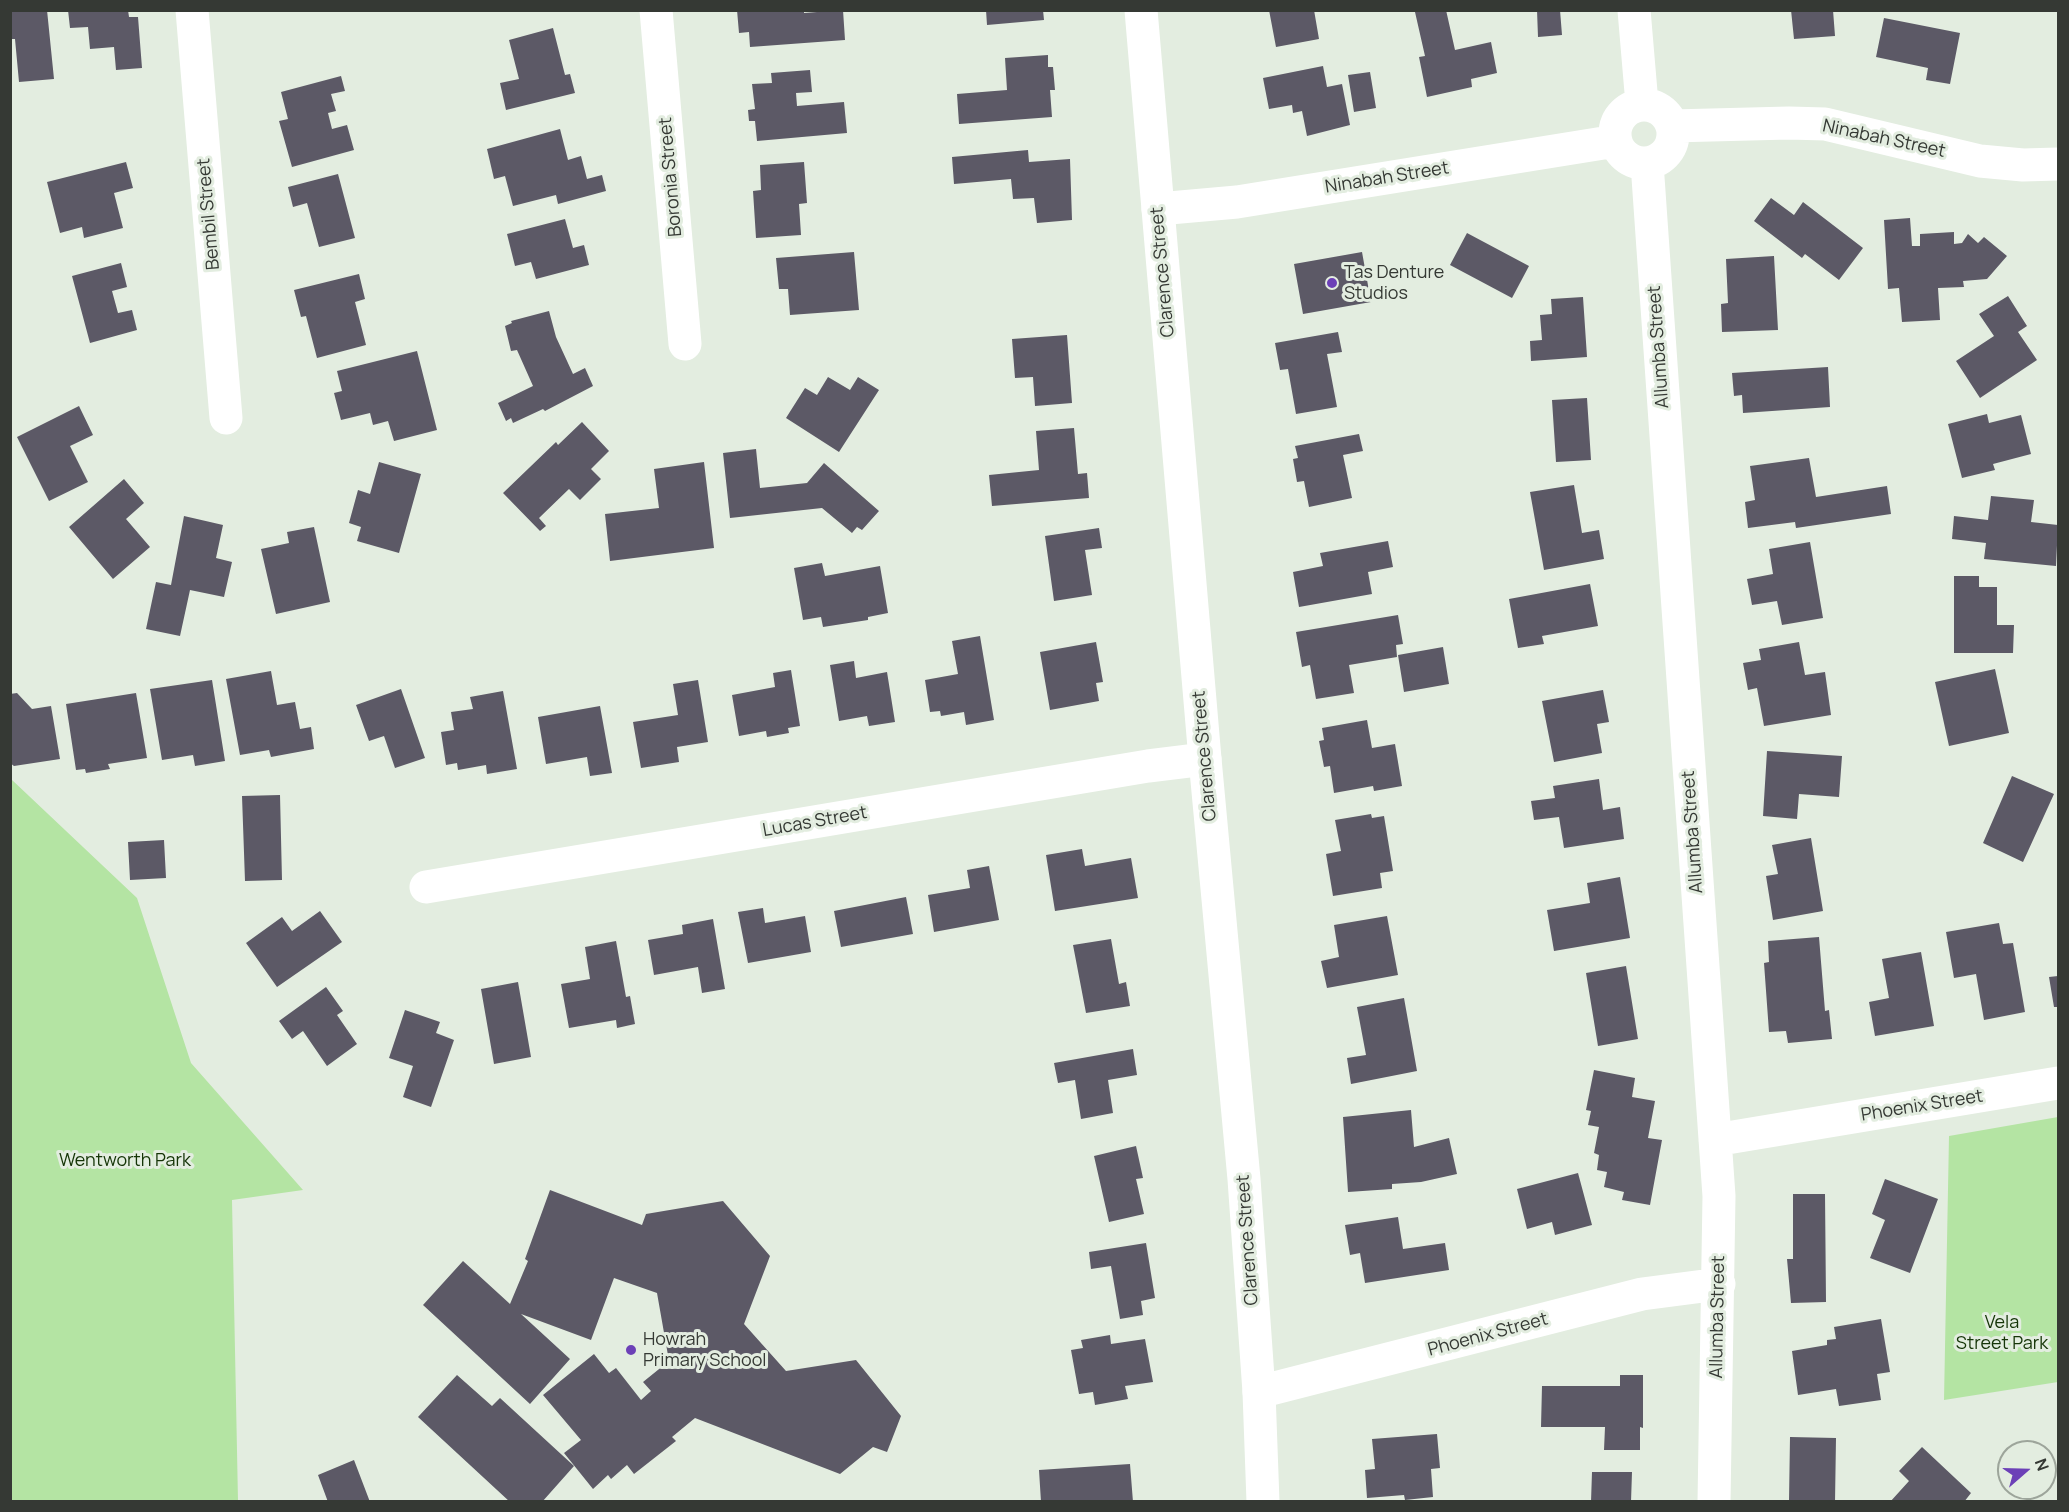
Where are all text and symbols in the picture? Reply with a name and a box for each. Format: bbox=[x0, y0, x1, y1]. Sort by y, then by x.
street label: Ninabah Street bbox=[1821, 115, 1947, 163]
street label: Boronia Street bbox=[655, 116, 687, 238]
street label: Bembil Street bbox=[193, 157, 225, 271]
street label: Ninabah Street bbox=[1324, 158, 1450, 198]
street label: Clarence Street bbox=[1147, 206, 1179, 338]
place label: Tas Denture Studios bbox=[1344, 262, 1444, 304]
marker: Tas Denture Studios bbox=[1325, 276, 1339, 290]
street label: Allumba Street bbox=[1644, 285, 1674, 409]
street label: Clarence Street bbox=[1189, 690, 1221, 822]
street label: Allumba Street bbox=[1678, 770, 1708, 894]
street label: Lucas Street bbox=[761, 802, 869, 842]
street label: Phoenix Street bbox=[1859, 1086, 1985, 1126]
park label: Wentworth Park bbox=[59, 1150, 191, 1172]
street label: Clarence Street bbox=[1233, 1174, 1263, 1306]
street label: Allumba Street bbox=[1706, 1255, 1730, 1379]
street label: Phoenix Street bbox=[1426, 1309, 1550, 1361]
park label: Vela Street Park bbox=[1956, 1312, 2048, 1354]
place label: Howrah Primary School bbox=[643, 1329, 767, 1372]
marker: Howrah Primary School bbox=[624, 1343, 638, 1357]
north arrow bbox=[1997, 1440, 2057, 1500]
text: N bbox=[2030, 1455, 2054, 1474]

